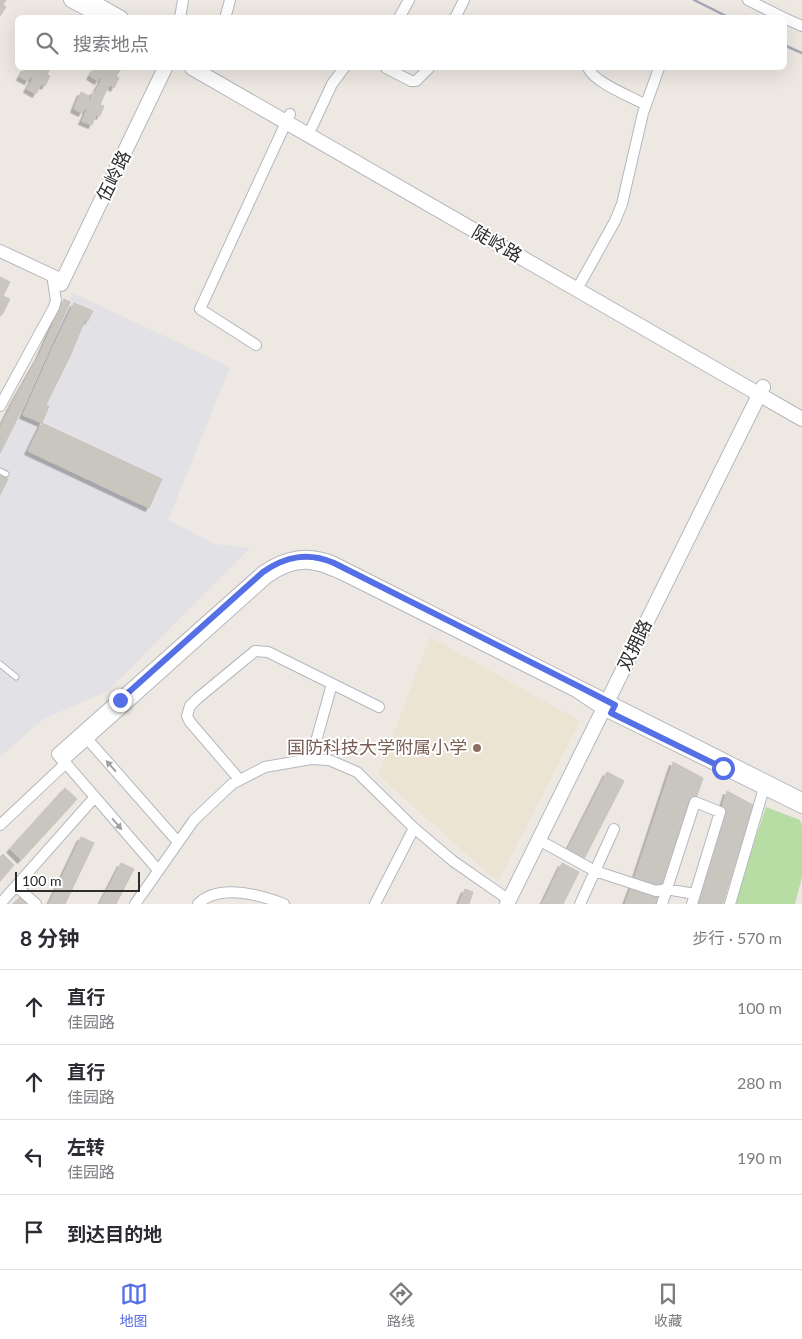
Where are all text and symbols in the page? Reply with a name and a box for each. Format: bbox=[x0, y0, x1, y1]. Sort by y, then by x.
search box bbox=[15, 15, 787, 70]
icon: search bbox=[33, 29, 61, 57]
text: 搜索地点 bbox=[73, 32, 149, 55]
street label: 伍岭路 bbox=[91, 146, 135, 205]
street label: 陡岭路 bbox=[469, 220, 526, 266]
street label: 双拥路 bbox=[612, 615, 656, 674]
route end bbox=[109, 689, 132, 712]
place label: 国防科技大学附属小学 bbox=[287, 736, 467, 758]
marker: 国防科技大学附属小学 bbox=[471, 742, 483, 754]
route start bbox=[712, 757, 735, 780]
one-way arrow bbox=[105, 761, 117, 773]
one-way arrow bbox=[111, 817, 122, 830]
scale bar bbox=[15, 869, 140, 892]
text: 100 m bbox=[22, 872, 61, 889]
text: 8 分钟 bbox=[20, 925, 79, 950]
text: 步行 · 570 m bbox=[693, 928, 782, 947]
text: 直行 bbox=[67, 985, 105, 1008]
icon: ahead bbox=[20, 993, 48, 1021]
text: 100 m bbox=[737, 998, 782, 1017]
text: 佳园路 bbox=[67, 1012, 115, 1031]
text: 直行 bbox=[67, 1060, 105, 1083]
icon: ahead bbox=[20, 1068, 48, 1096]
text: 280 m bbox=[737, 1073, 782, 1092]
text: 佳园路 bbox=[67, 1087, 115, 1106]
text: 左转 bbox=[67, 1135, 105, 1158]
icon: left bbox=[20, 1143, 48, 1171]
text: 190 m bbox=[737, 1148, 782, 1167]
text: 佳园路 bbox=[67, 1162, 115, 1181]
icon: arrive bbox=[20, 1218, 48, 1246]
text: 到达目的地 bbox=[67, 1222, 162, 1245]
tab: 地图 bbox=[120, 1280, 148, 1330]
tab: 路线 bbox=[387, 1280, 415, 1330]
tab: 收藏 bbox=[654, 1280, 682, 1330]

